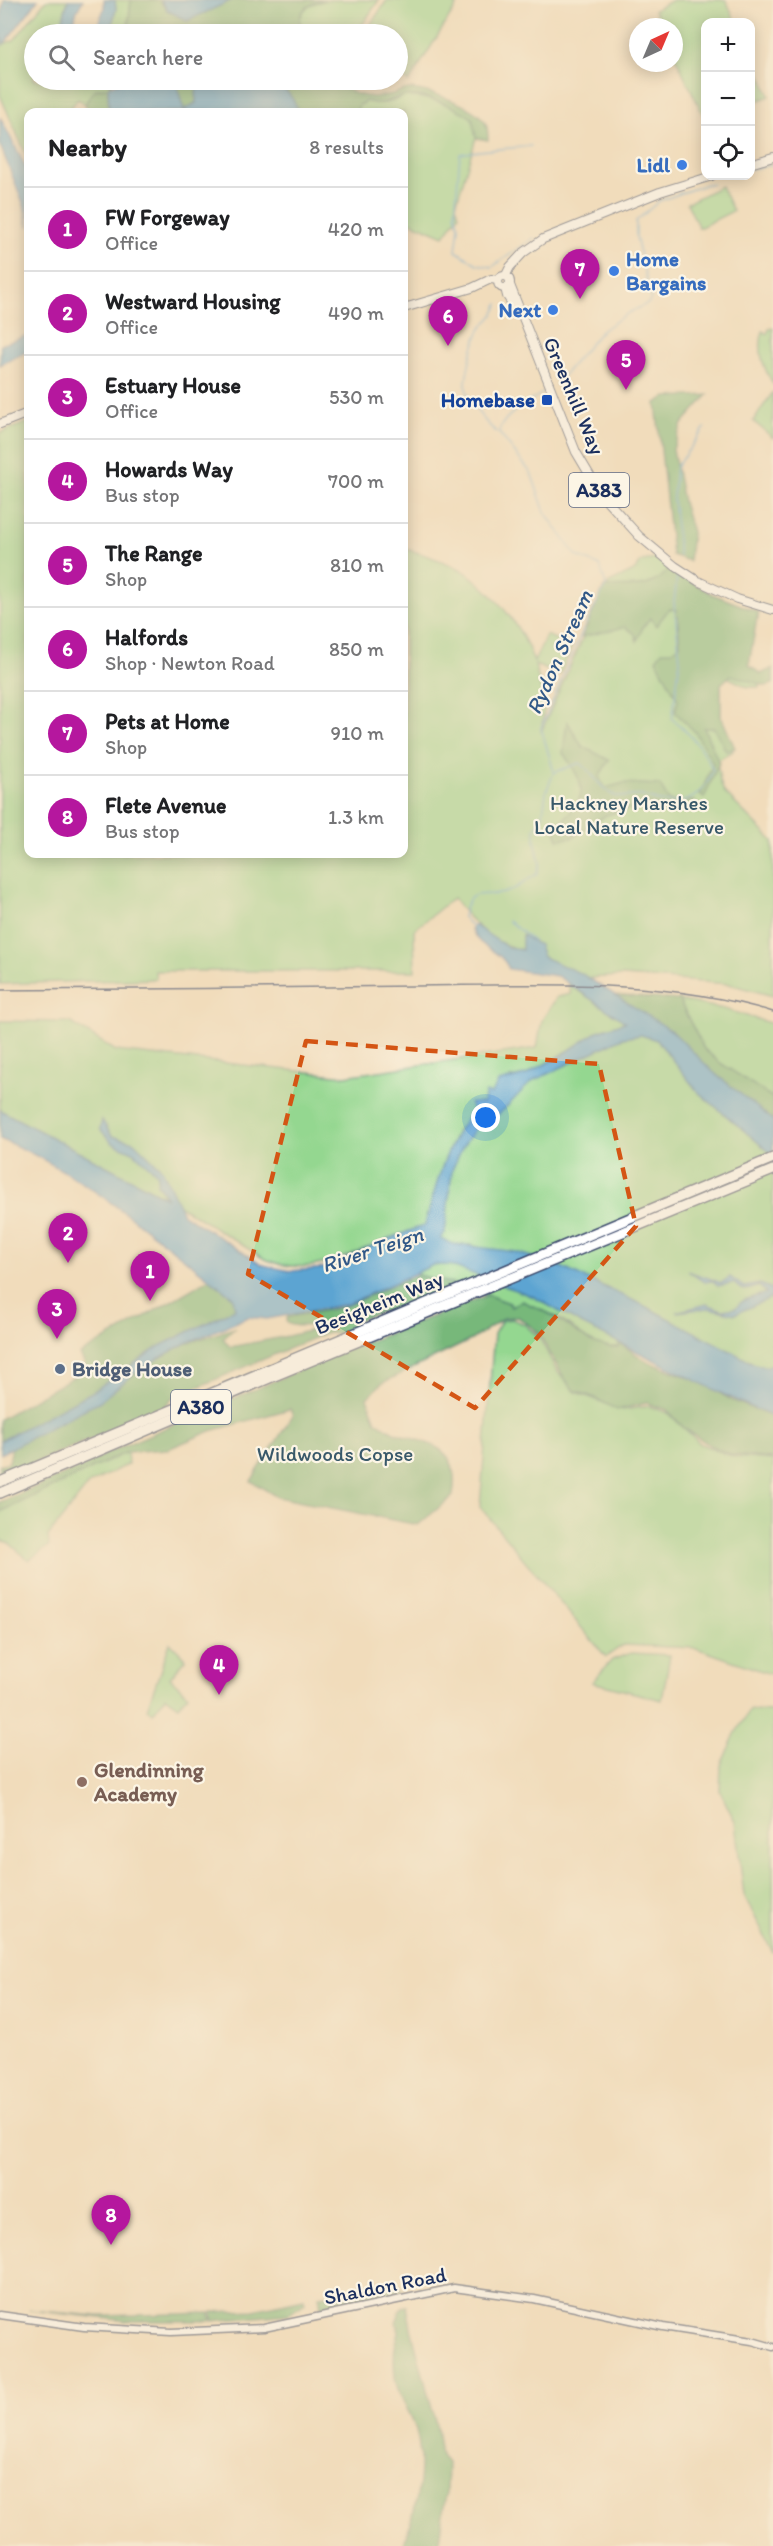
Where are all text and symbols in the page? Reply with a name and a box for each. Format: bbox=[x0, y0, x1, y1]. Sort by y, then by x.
north arrow bbox=[629, 18, 683, 72]
map controls bbox=[701, 18, 755, 180]
button: + bbox=[701, 18, 755, 72]
search box bbox=[24, 24, 408, 90]
icon: search bbox=[45, 41, 78, 74]
text: Search here bbox=[93, 44, 203, 71]
button: − bbox=[701, 72, 755, 126]
button: locate bbox=[701, 126, 755, 180]
text: Nearby bbox=[48, 131, 127, 163]
text: 8 results bbox=[309, 135, 384, 159]
place label: Lidl bbox=[636, 152, 671, 177]
marker: Lidl bbox=[675, 158, 689, 172]
text: FW Forgeway bbox=[105, 204, 230, 231]
text: 1 bbox=[63, 217, 72, 241]
text: 420 m bbox=[328, 217, 384, 241]
text: Office bbox=[105, 231, 158, 255]
place label: Home Bargains bbox=[626, 246, 706, 296]
pin: 7 bbox=[560, 250, 600, 299]
marker: Home Bargains bbox=[607, 264, 621, 278]
text: Westward Housing bbox=[105, 288, 281, 315]
pin: 6 bbox=[428, 296, 468, 346]
place label: Next bbox=[499, 297, 541, 322]
text: 2 bbox=[62, 301, 73, 325]
text: 490 m bbox=[328, 301, 384, 325]
marker: Next bbox=[546, 303, 560, 317]
text: Office bbox=[105, 315, 158, 339]
street label: Greenhill Way bbox=[538, 333, 610, 458]
pin: 5 bbox=[606, 340, 646, 390]
text: Estuary House bbox=[105, 372, 241, 399]
text: 3 bbox=[62, 385, 73, 409]
text: 530 m bbox=[329, 385, 384, 409]
place label: Homebase bbox=[441, 387, 535, 412]
marker: Homebase bbox=[540, 393, 554, 407]
text: Office bbox=[105, 399, 158, 423]
text: Howards Way bbox=[105, 456, 233, 483]
text: 4 bbox=[61, 469, 74, 493]
text: 700 m bbox=[328, 469, 384, 493]
road number: A383 bbox=[569, 473, 629, 507]
text: Bus stop bbox=[105, 483, 180, 507]
text: The Range bbox=[105, 540, 203, 567]
text: 5 bbox=[62, 553, 73, 577]
text: 810 m bbox=[330, 553, 384, 577]
text: Shop bbox=[105, 567, 147, 591]
water label: Rydon Stream bbox=[520, 585, 599, 719]
text: Halfords bbox=[105, 624, 188, 651]
text: 6 bbox=[62, 637, 73, 661]
text: 850 m bbox=[329, 637, 384, 661]
text: Shop · Newton Road bbox=[105, 651, 275, 675]
text: Pets at Home bbox=[105, 708, 230, 735]
text: 7 bbox=[63, 721, 72, 745]
text: 910 m bbox=[331, 721, 384, 745]
text: Shop bbox=[105, 735, 147, 759]
park label: Hackney Marshes Local Nature Reserve bbox=[534, 790, 724, 839]
text: Flete Avenue bbox=[105, 792, 227, 819]
text: 8 bbox=[62, 805, 73, 829]
text: 1.3 km bbox=[328, 805, 384, 829]
text: Bus stop bbox=[105, 819, 180, 843]
your location bbox=[471, 1103, 500, 1132]
pin: 2 bbox=[48, 1214, 88, 1263]
water label: River Teign bbox=[318, 1220, 427, 1279]
pin: 1 bbox=[130, 1252, 170, 1301]
street label: Besigheim Way bbox=[311, 1265, 447, 1340]
pin: 3 bbox=[38, 1290, 76, 1339]
place label: Bridge House bbox=[72, 1356, 192, 1382]
marker: Bridge House bbox=[53, 1362, 67, 1376]
road number: A380 bbox=[171, 1390, 231, 1424]
park label: Wildwoods Copse bbox=[257, 1441, 413, 1466]
pin: 4 bbox=[200, 1646, 238, 1695]
place label: Glendinning Academy bbox=[93, 1757, 205, 1807]
marker: Glendinning Academy bbox=[75, 1775, 89, 1789]
pin: 8 bbox=[92, 2196, 130, 2245]
street label: Shaldon Road bbox=[322, 2261, 448, 2310]

